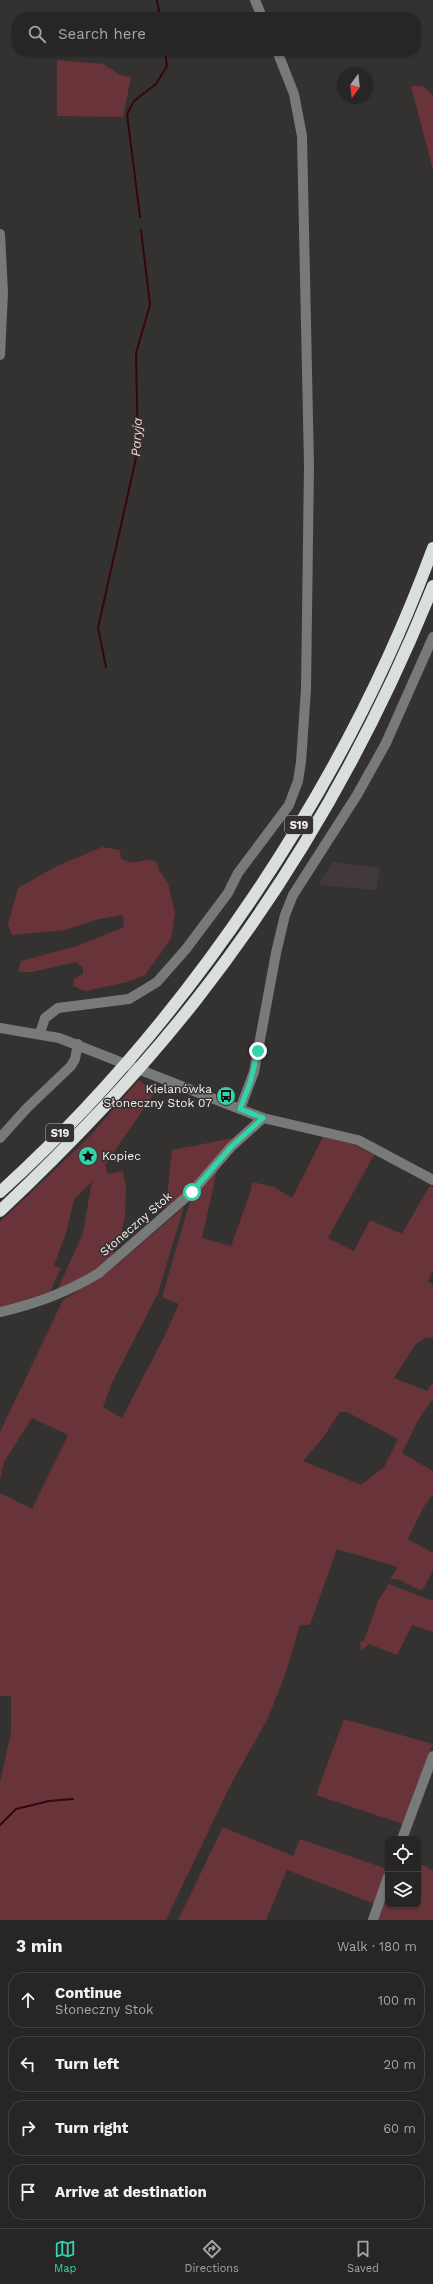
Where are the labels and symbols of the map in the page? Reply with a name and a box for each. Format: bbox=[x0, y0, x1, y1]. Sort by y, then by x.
north arrow bbox=[337, 68, 373, 104]
water label: Paryja bbox=[128, 417, 145, 457]
road number: S19 bbox=[285, 816, 313, 834]
route end bbox=[249, 1042, 267, 1060]
place label: Kielanówka Słoneczny Stok 07 bbox=[103, 1082, 212, 1110]
bus stop icon: Kielanówka Słoneczny Stok 07 bbox=[215, 1085, 237, 1107]
road number: S19 bbox=[46, 1124, 74, 1142]
place icon: Kopiec bbox=[77, 1145, 99, 1167]
place label: Kopiec bbox=[102, 1149, 141, 1163]
route start bbox=[183, 1183, 201, 1201]
street label: Słoneczny Stok bbox=[97, 1189, 175, 1259]

